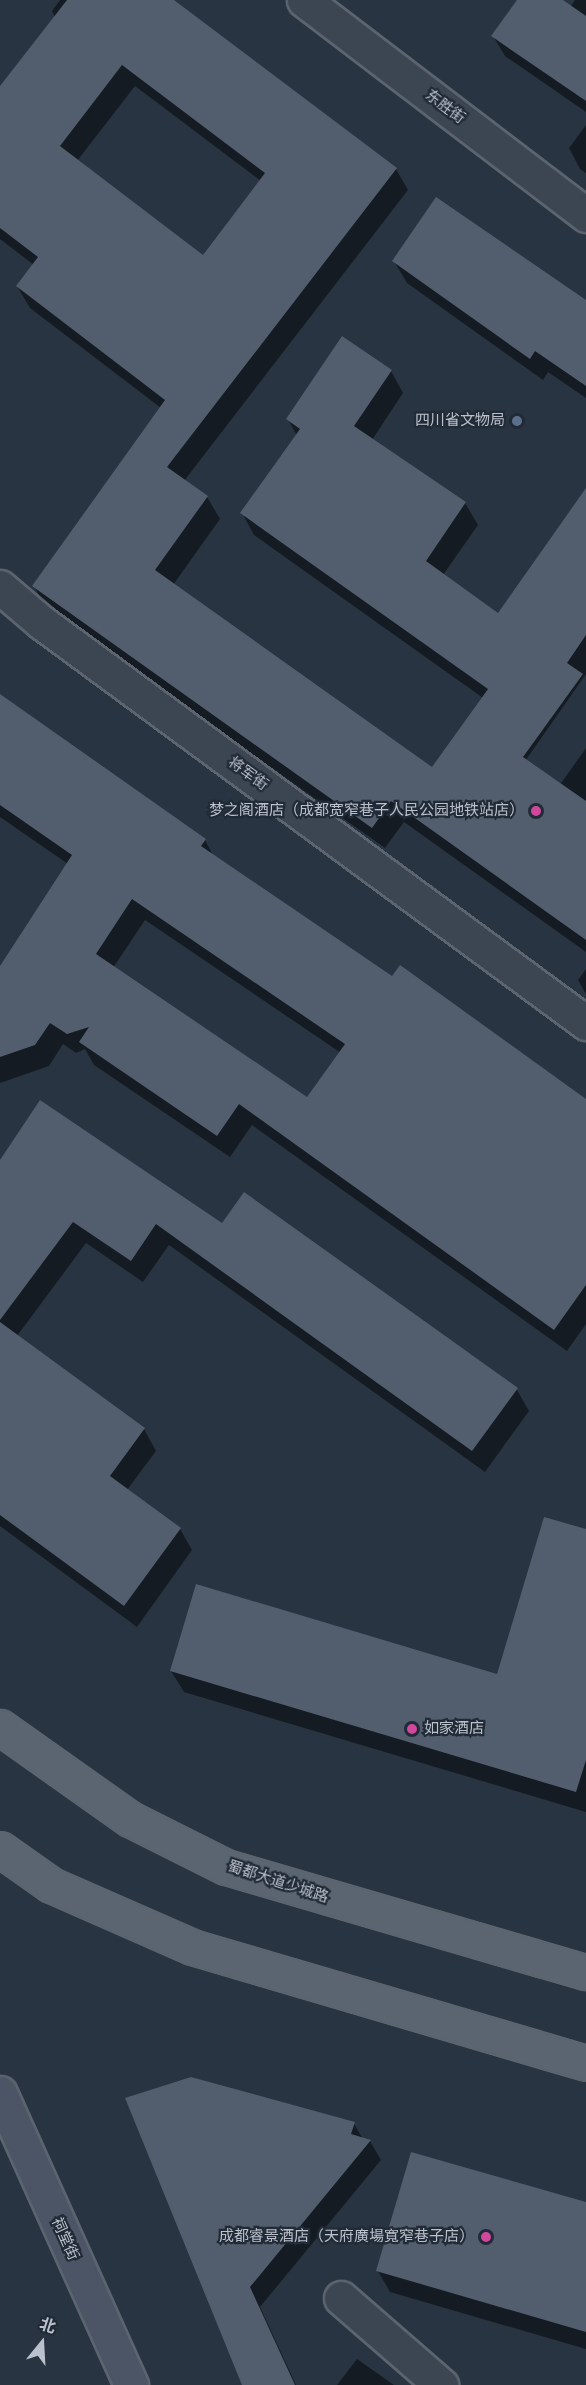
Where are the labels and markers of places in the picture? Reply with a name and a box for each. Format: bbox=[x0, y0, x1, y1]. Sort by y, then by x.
place label: 四川省文物局 bbox=[415, 412, 505, 430]
marker: 四川省文物局 bbox=[510, 414, 524, 428]
place label: 梦之阁酒店（成都宽窄巷子人民公园地铁站店） bbox=[209, 802, 524, 820]
marker: 梦之阁酒店（成都宽窄巷子人民公园地铁站店） bbox=[529, 804, 543, 818]
place label: 如家酒店 bbox=[424, 1720, 484, 1738]
marker: 如家酒店 bbox=[405, 1722, 419, 1736]
place label: 成都睿景酒店（天府廣場寬窄巷子店） bbox=[219, 2228, 474, 2246]
marker: 成都睿景酒店（天府廣場寬窄巷子店） bbox=[479, 2230, 493, 2244]

